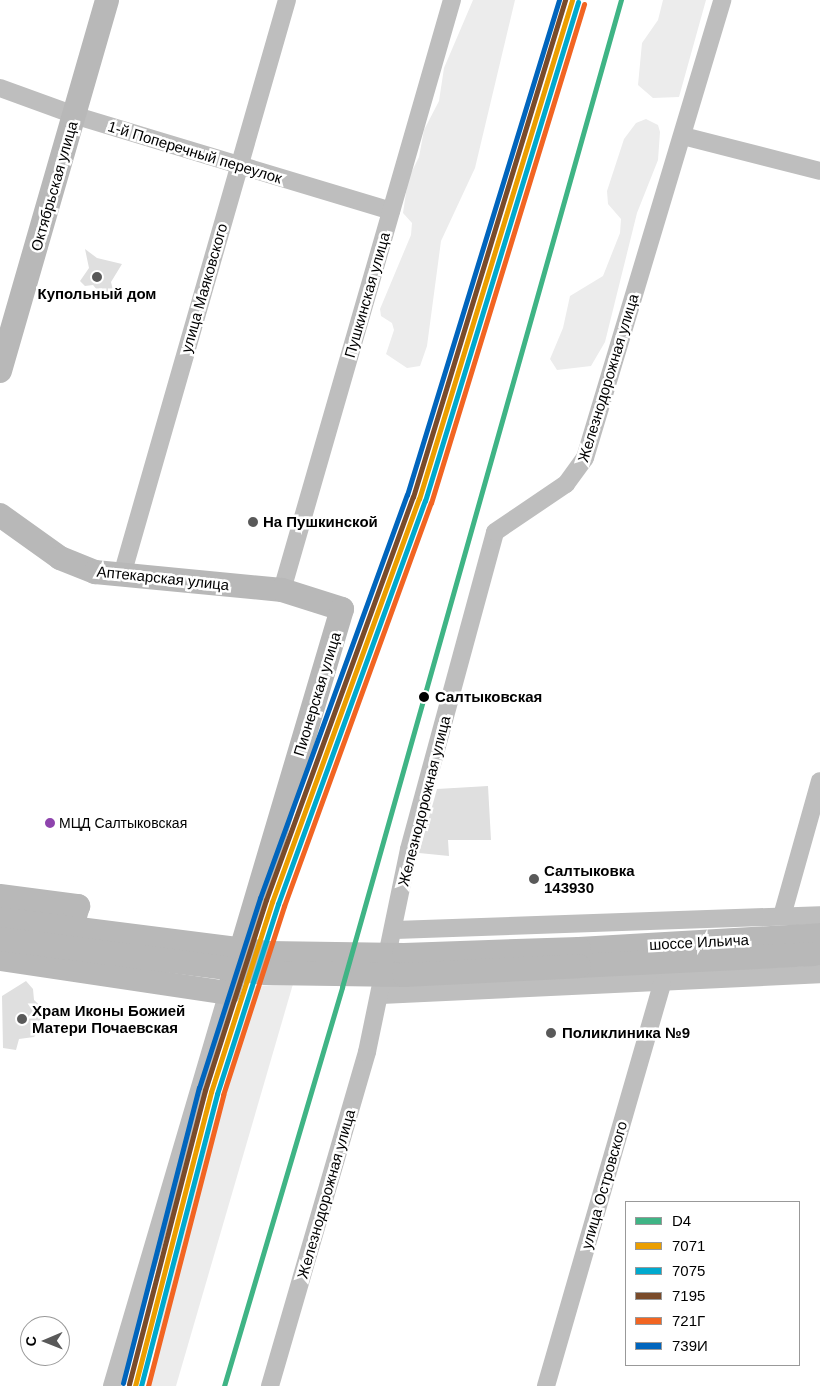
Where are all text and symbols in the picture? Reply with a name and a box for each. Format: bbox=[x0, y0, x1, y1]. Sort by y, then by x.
street label: 1-й Поперечный переулок bbox=[106, 117, 284, 187]
street label: Октябрьская улица bbox=[27, 119, 81, 253]
street label: улица Маяковского bbox=[177, 221, 231, 355]
street label: Пушкинская улица bbox=[340, 230, 394, 360]
marker: Купольный дом bbox=[91, 271, 103, 283]
place label: Купольный дом bbox=[38, 285, 156, 303]
street label: Железнодорожная улица bbox=[574, 292, 642, 464]
place label: На Пушкинской bbox=[263, 513, 378, 531]
marker: На Пушкинской bbox=[247, 516, 259, 528]
street label: Аптекарская улица bbox=[96, 562, 230, 594]
street label: Пионерская улица bbox=[290, 630, 344, 758]
place label: Салтыковская bbox=[435, 688, 542, 706]
marker: Салтыковская bbox=[417, 690, 431, 704]
street label: Железнодорожная улица bbox=[394, 714, 454, 888]
place label: МЦД Салтыковская bbox=[59, 815, 187, 831]
marker: МЦД Салтыковская bbox=[45, 818, 55, 828]
place label: Салтыковка 143930 bbox=[544, 861, 635, 896]
marker: Салтыковка 143930 bbox=[528, 873, 540, 885]
street label: шоссе Ильича bbox=[649, 930, 749, 954]
place label: Храм Иконы Божией Матери Почаевская bbox=[32, 1001, 185, 1036]
marker: Храм Иконы Божией Матери Почаевская bbox=[16, 1013, 28, 1025]
place label: Поликлиника №9 bbox=[562, 1024, 690, 1042]
marker: Поликлиника №9 bbox=[544, 1026, 558, 1040]
street label: Железнодорожная улица bbox=[293, 1107, 359, 1281]
street label: улица Островского bbox=[577, 1119, 631, 1251]
legend bbox=[625, 1201, 800, 1366]
text: D4 bbox=[672, 1212, 691, 1229]
text: 7071 bbox=[672, 1237, 705, 1254]
text: 7075 bbox=[672, 1262, 705, 1279]
text: 7195 bbox=[672, 1287, 705, 1304]
text: 721Г bbox=[672, 1312, 705, 1329]
north arrow bbox=[20, 1316, 70, 1366]
text: С bbox=[23, 1336, 39, 1346]
text: 739И bbox=[672, 1337, 708, 1354]

